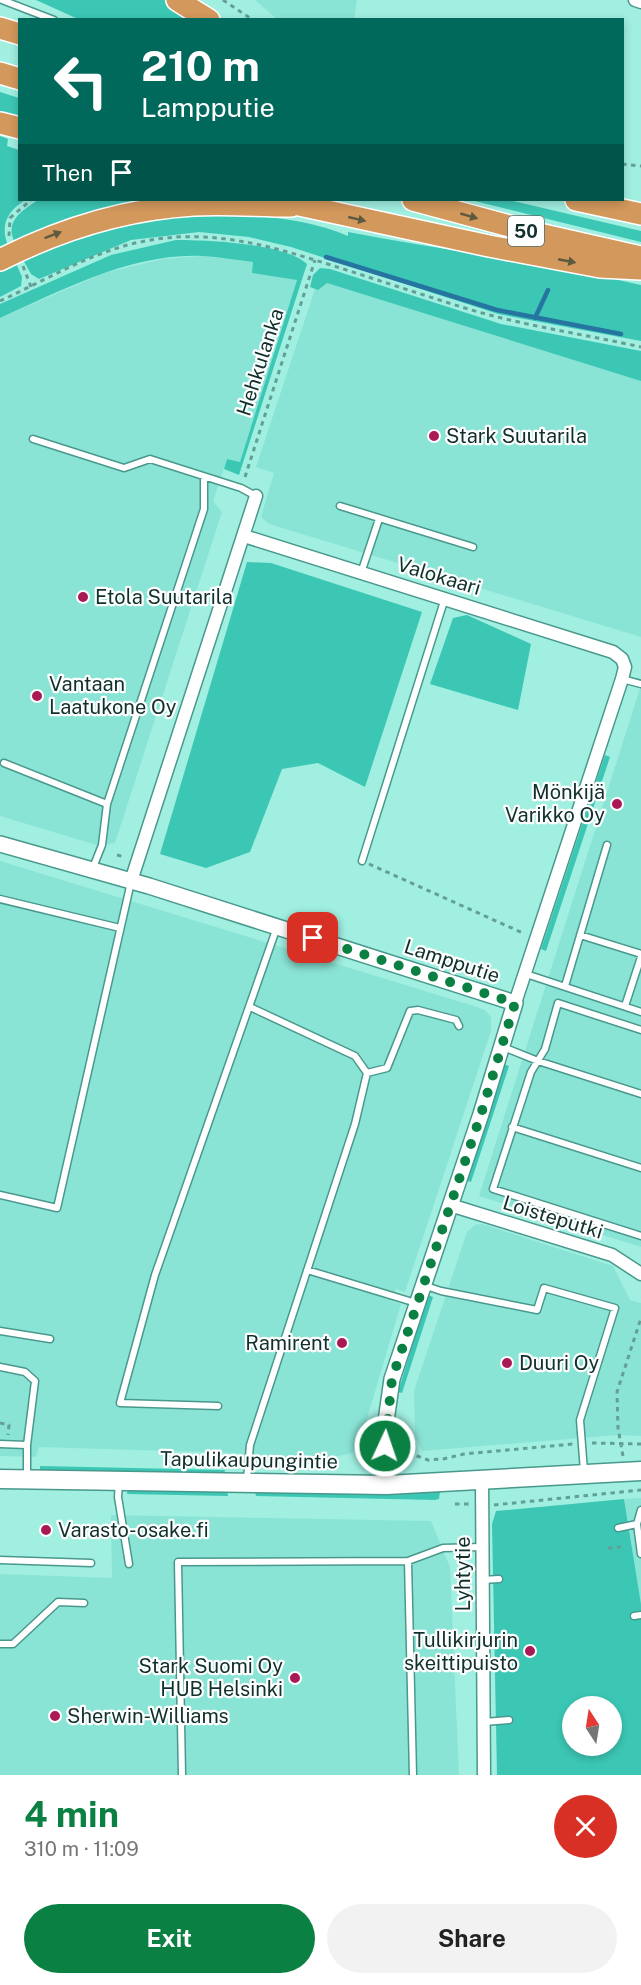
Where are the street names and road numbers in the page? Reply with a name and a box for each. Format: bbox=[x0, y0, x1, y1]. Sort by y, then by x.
road number: 50 bbox=[508, 216, 544, 246]
street label: Hehkulanka bbox=[231, 305, 289, 419]
street label: Valokaari bbox=[394, 552, 484, 600]
street label: Lampputie bbox=[401, 934, 503, 988]
street label: Loisteputki bbox=[500, 1190, 606, 1244]
street label: Tapulikaupungintie bbox=[160, 1446, 338, 1474]
street label: Lyhtytie bbox=[451, 1536, 475, 1612]

